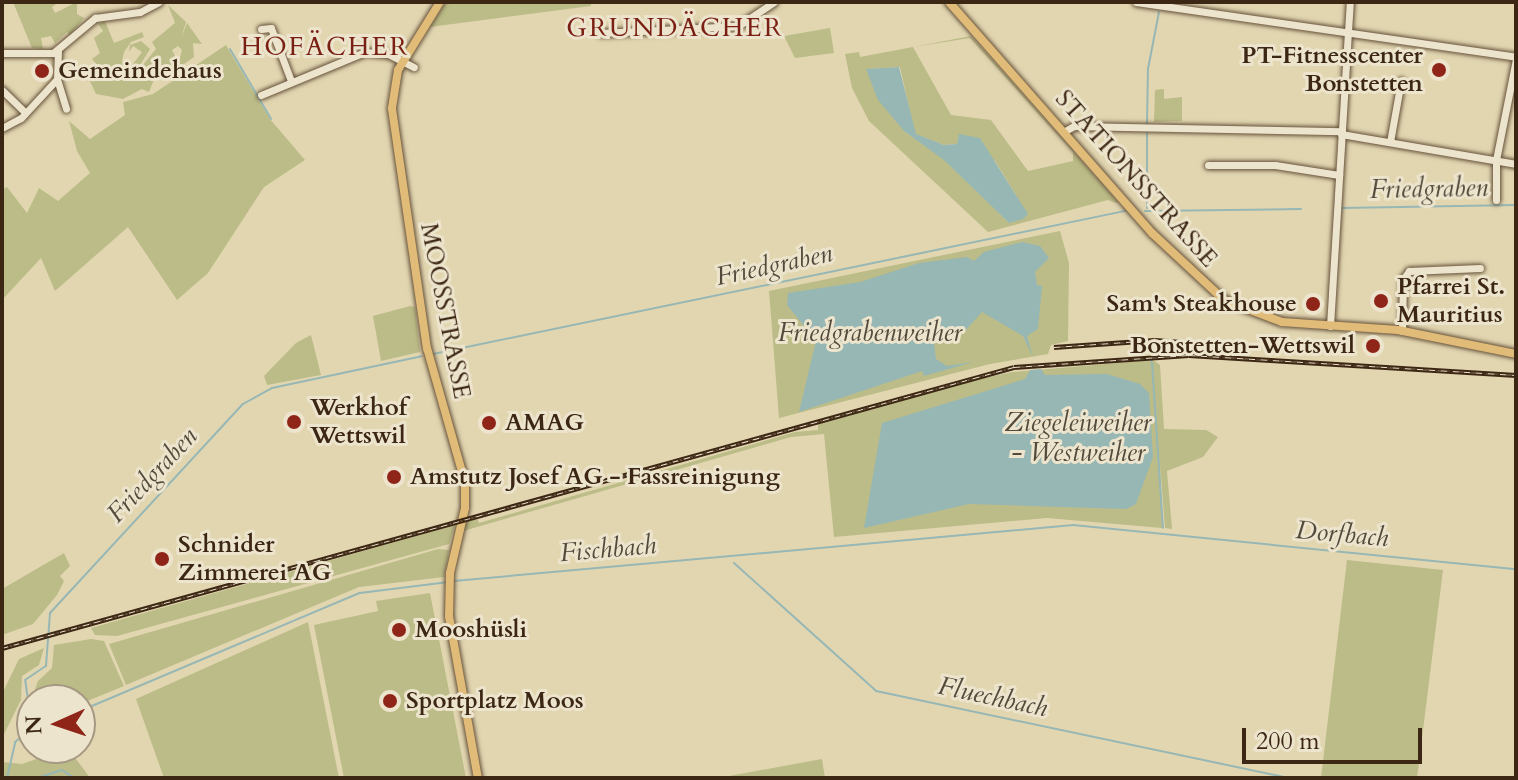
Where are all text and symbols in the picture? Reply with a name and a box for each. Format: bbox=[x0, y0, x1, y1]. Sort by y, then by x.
district label: GRUNDÄCHER bbox=[566, 12, 784, 44]
district label: HOFÄCHER bbox=[240, 31, 410, 63]
place label: PT-Fitnesscenter Bonstetten bbox=[1241, 42, 1423, 98]
place label: Gemeindehaus bbox=[58, 57, 222, 85]
marker: PT-Fitnesscenter Bonstetten bbox=[1430, 61, 1448, 79]
marker: Gemeindehaus bbox=[33, 62, 51, 80]
street label: STATIONSSTRASSE bbox=[1049, 85, 1223, 273]
water label: Friedgraben bbox=[1370, 172, 1488, 206]
street label: MOOSSTRASSE bbox=[414, 221, 476, 401]
water label: Friedgraben bbox=[713, 237, 835, 293]
place label: Pfarrei St. Mauritius bbox=[1397, 273, 1505, 329]
place label: Sam's Steakhouse bbox=[1107, 290, 1297, 318]
marker: Pfarrei St. Mauritius bbox=[1372, 292, 1390, 310]
marker: Sam's Steakhouse bbox=[1304, 295, 1322, 313]
water label: Friedgrabenweiher bbox=[778, 317, 962, 349]
place label: Bonstetten-Wettswil bbox=[1130, 332, 1355, 360]
marker: Bonstetten-Wettswil bbox=[1362, 335, 1384, 357]
place label: Werkhof Wettswil bbox=[310, 394, 407, 450]
water label: Ziegeleiweiher - Westweiher bbox=[1005, 407, 1151, 468]
place label: AMAG bbox=[505, 409, 584, 437]
marker: Werkhof Wettswil bbox=[285, 413, 303, 431]
marker: AMAG bbox=[480, 414, 498, 432]
water label: Friedgraben bbox=[100, 421, 204, 529]
place label: Amstutz Josef AG - Fassreinigung bbox=[410, 463, 780, 491]
marker: Amstutz Josef AG - Fassreinigung bbox=[385, 468, 403, 486]
water label: Dorfbach bbox=[1294, 514, 1390, 554]
water label: Fischbach bbox=[559, 529, 657, 569]
place label: Schnider Zimmerei AG bbox=[178, 531, 331, 587]
marker: Schnider Zimmerei AG bbox=[153, 550, 171, 568]
place label: Mooshüsli bbox=[415, 616, 527, 644]
marker: Mooshüsli bbox=[390, 621, 408, 639]
water label: Fluechbach bbox=[936, 670, 1050, 724]
north arrow bbox=[16, 684, 96, 764]
place label: Sportplatz Moos bbox=[406, 687, 584, 715]
marker: Sportplatz Moos bbox=[381, 692, 399, 710]
scale bar bbox=[1246, 712, 1426, 762]
text: N bbox=[19, 715, 50, 735]
text: 200 m bbox=[1256, 725, 1320, 758]

